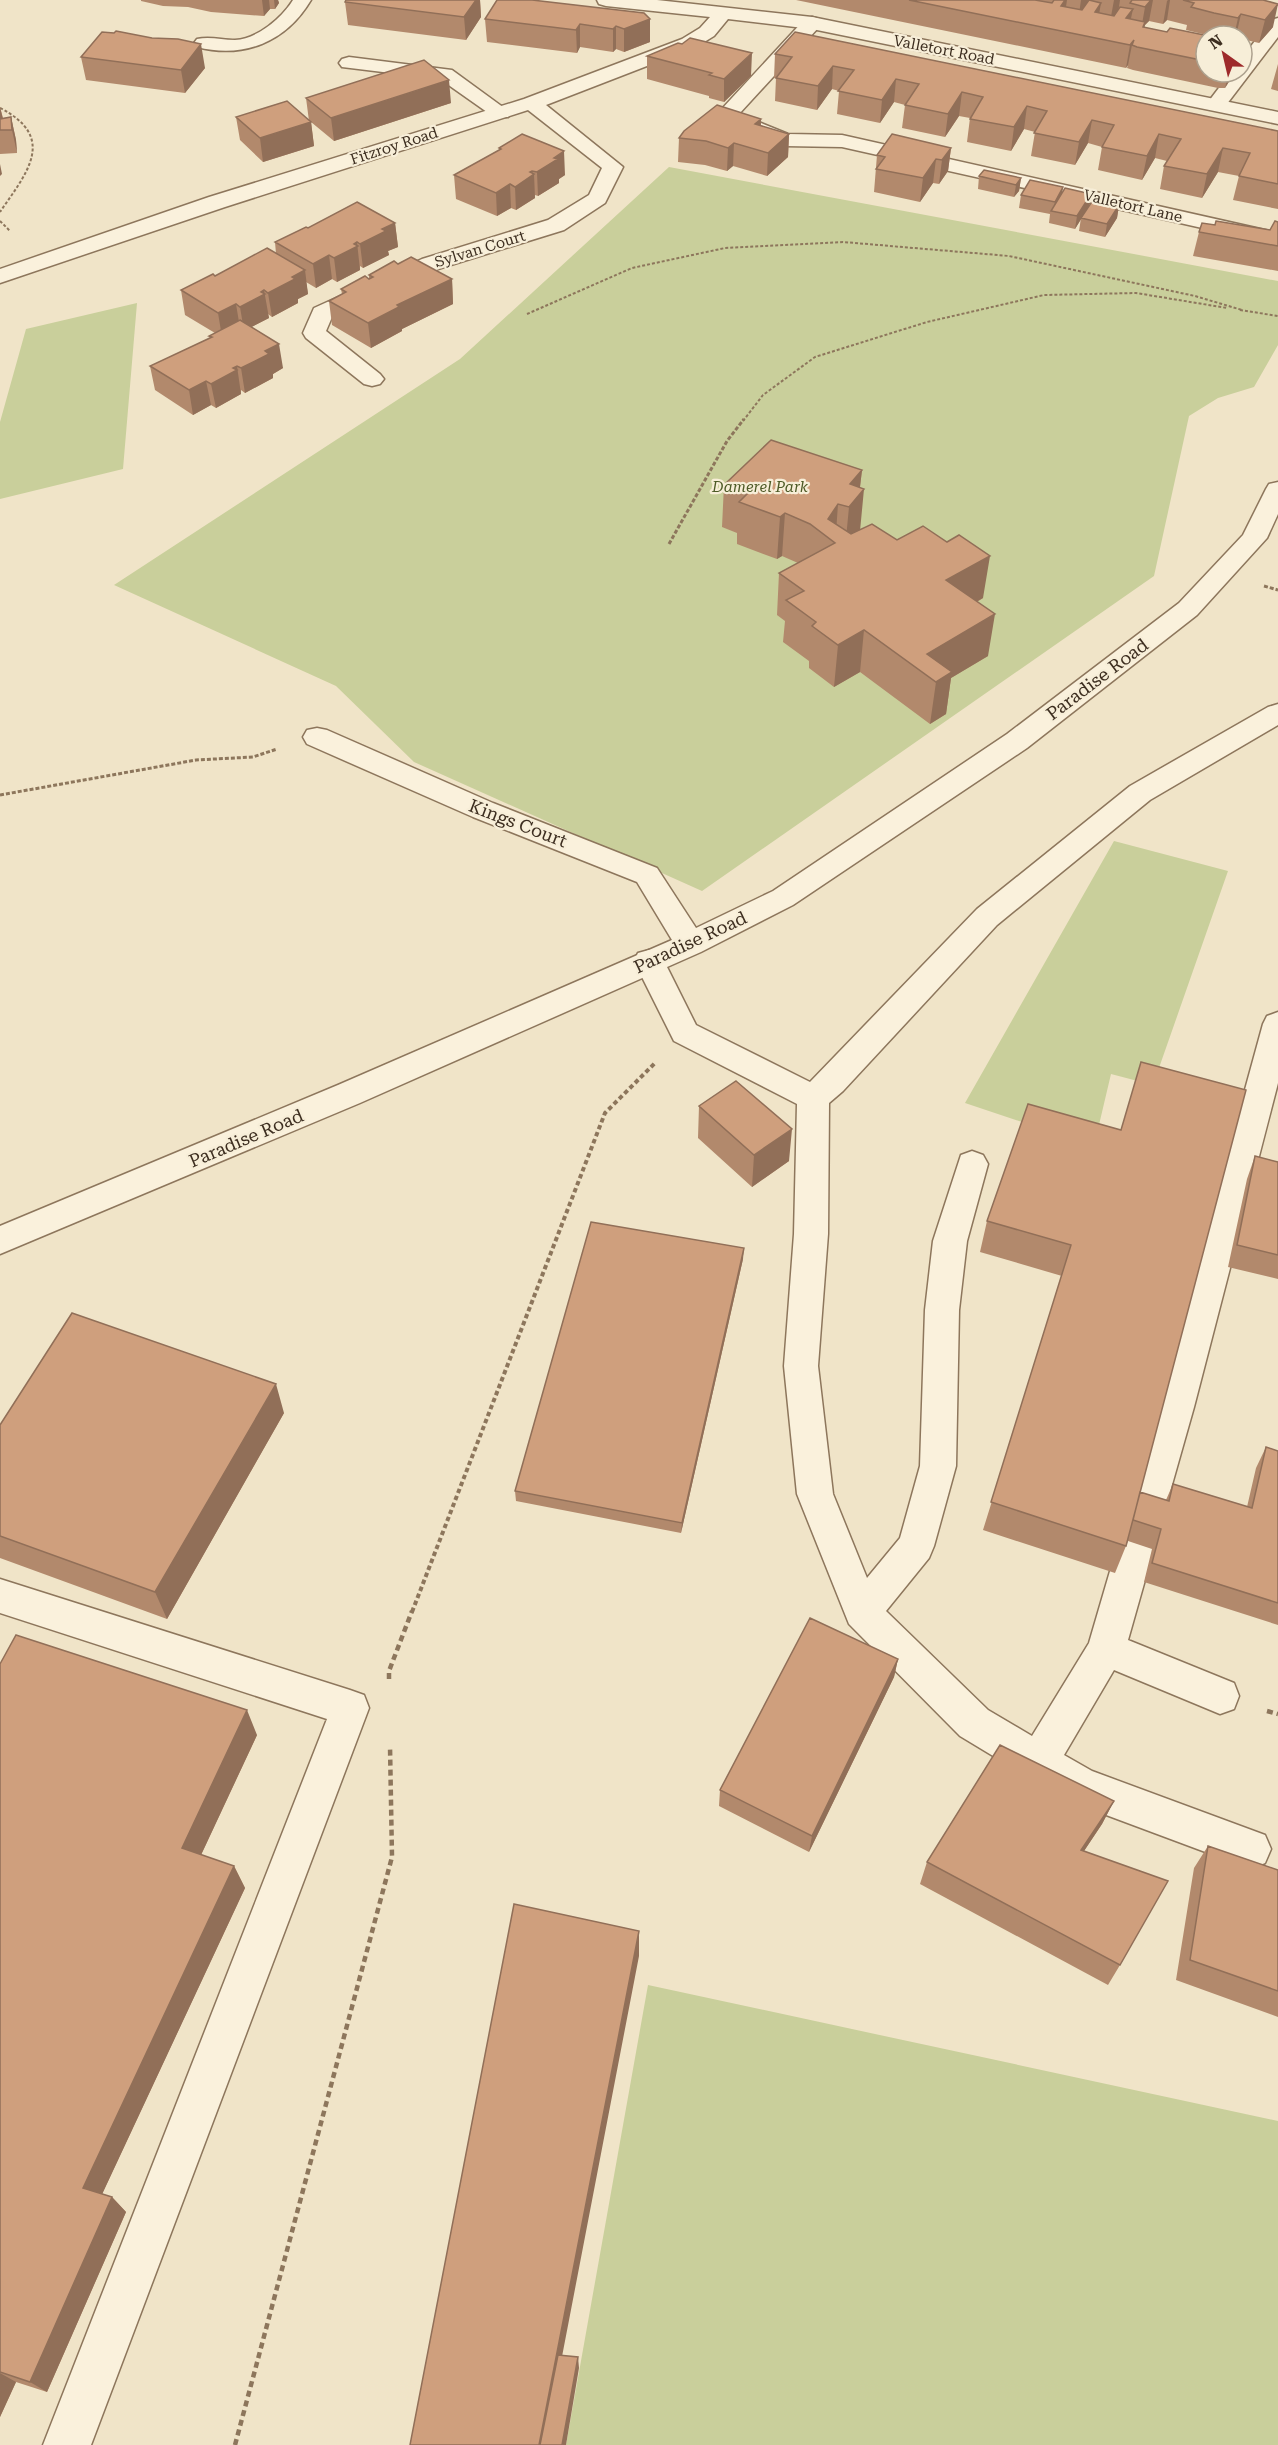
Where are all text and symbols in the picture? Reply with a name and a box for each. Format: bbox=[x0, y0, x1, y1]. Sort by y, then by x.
north arrow bbox=[1194, 24, 1254, 84]
street label: Valletort Road bbox=[892, 31, 996, 69]
text: N bbox=[1205, 31, 1226, 53]
street label: Fitzroy Road bbox=[348, 123, 440, 169]
street label: Valletort Lane bbox=[1082, 186, 1184, 226]
street label: Sylvan Court bbox=[432, 227, 528, 271]
park label: Damerel Park bbox=[711, 478, 809, 496]
street label: Paradise Road bbox=[1042, 634, 1152, 724]
street label: Kings Court bbox=[466, 795, 570, 851]
street label: Paradise Road bbox=[630, 906, 750, 977]
street label: Paradise Road bbox=[186, 1104, 307, 1172]

